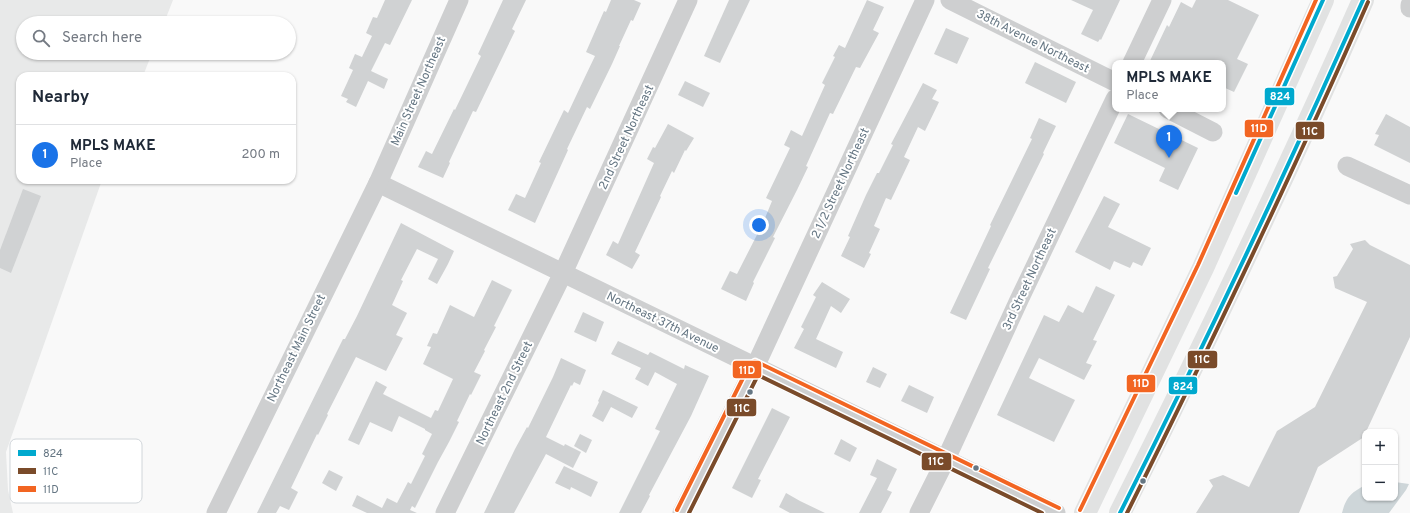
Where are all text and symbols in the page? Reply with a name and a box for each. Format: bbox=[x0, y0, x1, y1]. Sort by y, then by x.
street label: 38th Avenue Northeast bbox=[973, 6, 1092, 77]
search box bbox=[16, 16, 296, 60]
icon: search bbox=[30, 27, 52, 49]
text: Search here bbox=[62, 29, 142, 48]
street label: Main Street Northeast bbox=[388, 34, 450, 149]
popup bbox=[1112, 60, 1226, 112]
text: MPLS MAKE bbox=[1126, 69, 1212, 88]
street label: 2nd Street Northeast bbox=[596, 83, 658, 192]
text: Nearby bbox=[32, 87, 89, 109]
line badge: 824 bbox=[1264, 87, 1295, 106]
text: Place bbox=[1126, 88, 1158, 104]
text: 824 bbox=[1270, 90, 1290, 104]
line badge: 11D bbox=[1244, 119, 1274, 138]
line badge: 11C bbox=[1295, 121, 1325, 140]
text: 11D bbox=[1251, 122, 1267, 136]
street label: 2 1/2 Street Northeast bbox=[808, 125, 874, 241]
pin: 1 bbox=[1156, 125, 1182, 158]
text: 11C bbox=[1302, 125, 1318, 139]
text: MPLS MAKE bbox=[70, 137, 156, 156]
text: 1 bbox=[42, 147, 48, 163]
text: 200 m bbox=[241, 147, 280, 163]
text: Place bbox=[70, 156, 102, 172]
your location bbox=[749, 215, 769, 235]
street label: 3rd Street Northeast bbox=[999, 226, 1061, 333]
street label: Northeast 37th Avenue bbox=[604, 289, 721, 357]
street label: Northeast Main Street bbox=[264, 292, 330, 405]
street label: Northeast 2nd Street bbox=[473, 339, 537, 448]
line badge: 11C bbox=[1187, 350, 1218, 369]
text: 11C bbox=[1194, 353, 1210, 367]
line badge: 11D bbox=[732, 360, 762, 379]
text: 11D bbox=[739, 364, 755, 378]
line badge: 11D bbox=[1126, 374, 1156, 393]
line badge: 824 bbox=[1168, 376, 1198, 395]
text: 11D bbox=[1133, 377, 1149, 391]
text: 824 bbox=[1173, 380, 1193, 394]
unlabelled marker bbox=[745, 387, 755, 397]
line badge: 11C bbox=[726, 398, 757, 417]
text: 11C bbox=[734, 402, 750, 416]
map controls bbox=[1362, 429, 1398, 501]
button: + bbox=[1362, 429, 1398, 465]
legend bbox=[10, 439, 142, 503]
text: 824 bbox=[43, 447, 63, 461]
line badge: 11C bbox=[921, 452, 952, 471]
text: 11C bbox=[928, 455, 944, 469]
unlabelled marker bbox=[971, 463, 981, 473]
text: 11C bbox=[43, 465, 58, 479]
button: − bbox=[1362, 465, 1398, 501]
unlabelled marker bbox=[1138, 476, 1148, 486]
text: 11D bbox=[43, 483, 59, 497]

